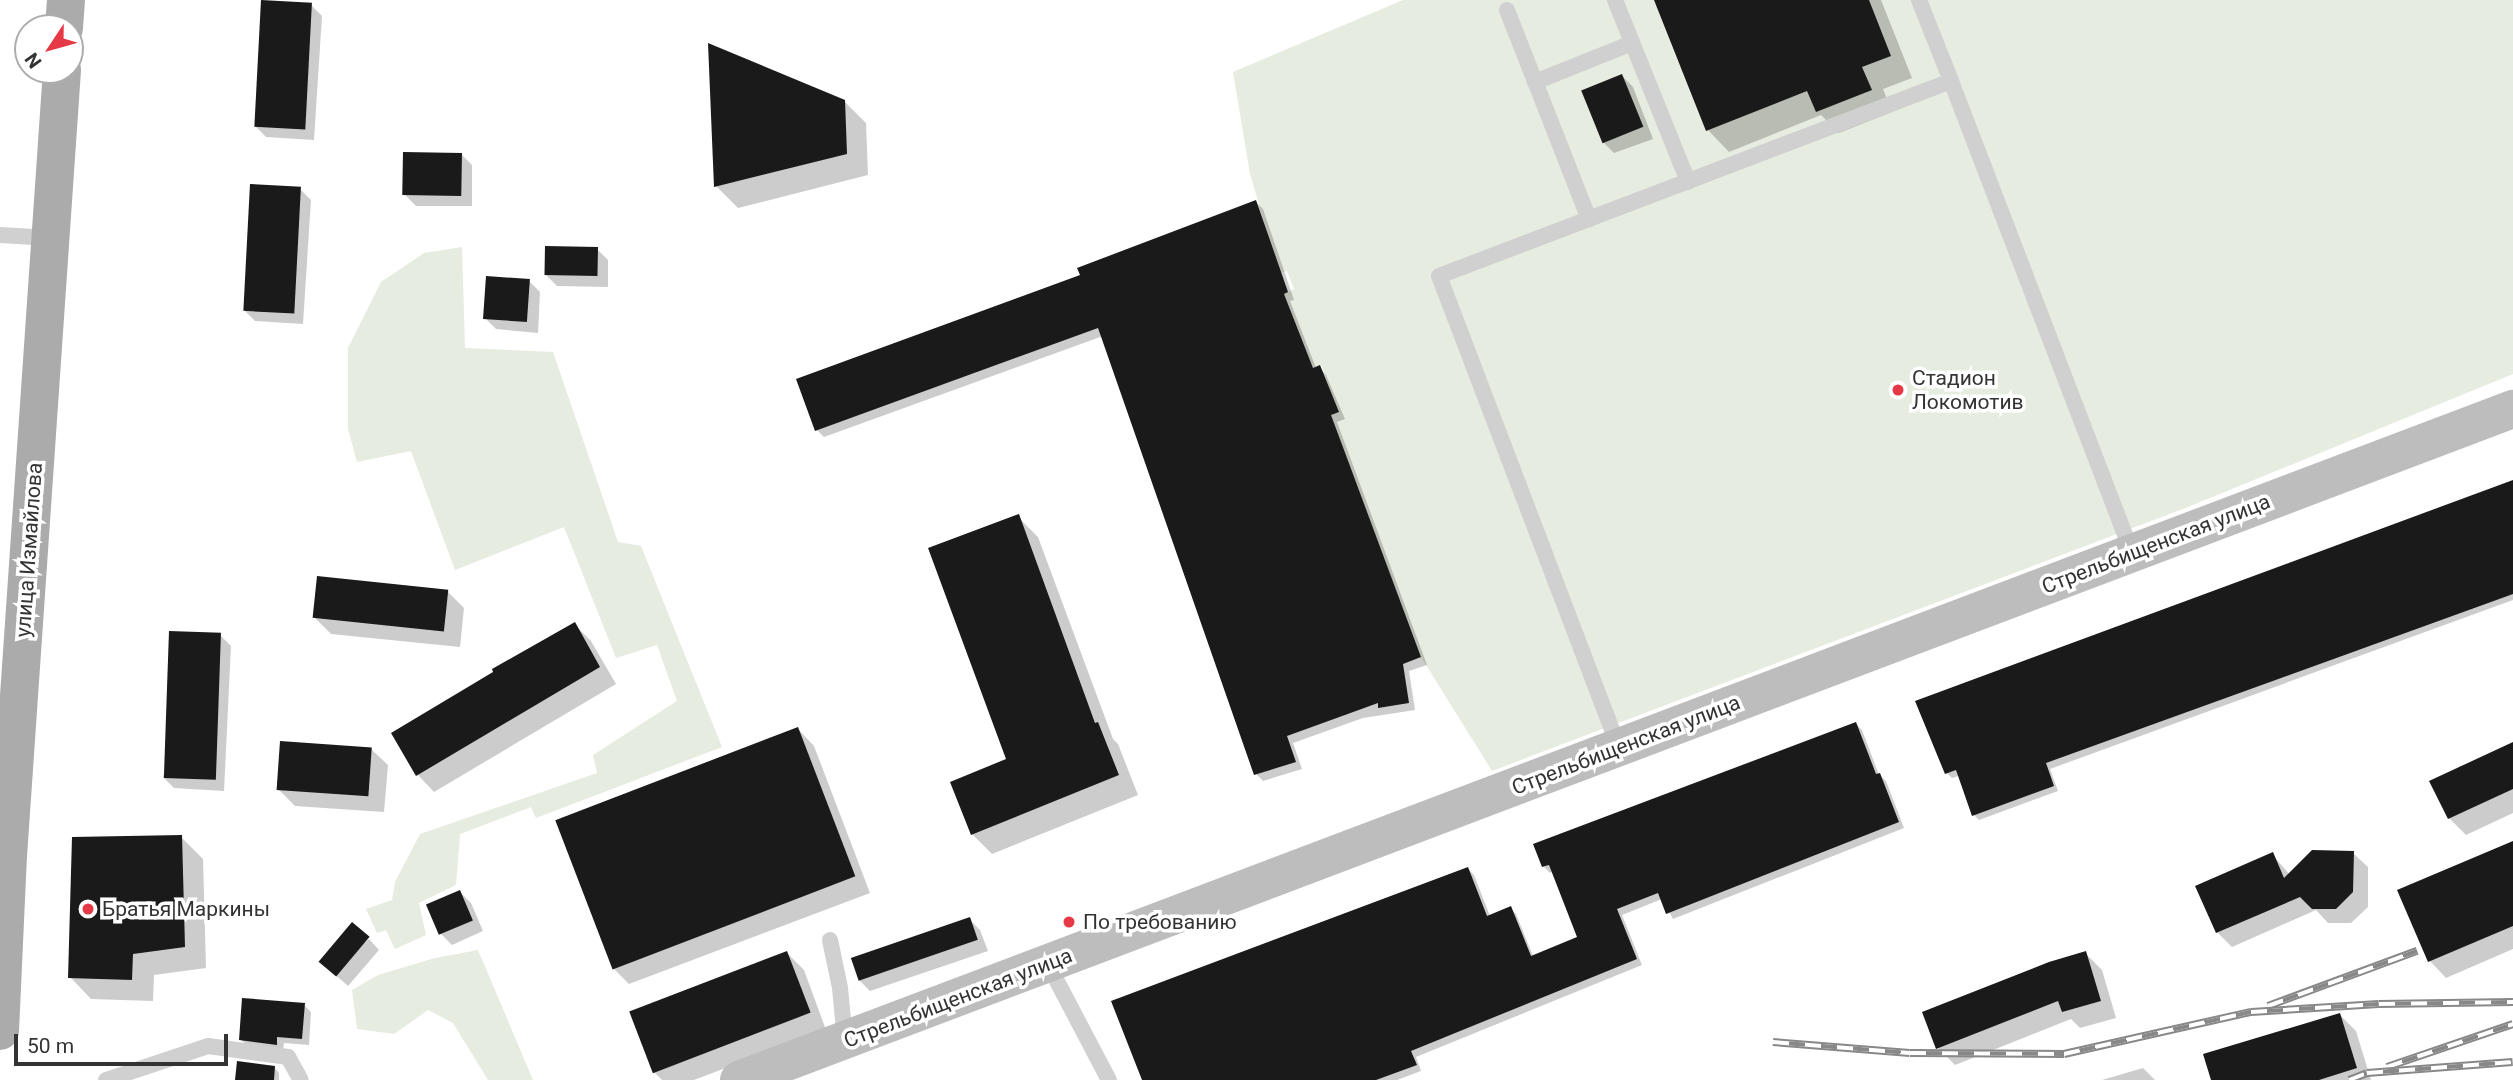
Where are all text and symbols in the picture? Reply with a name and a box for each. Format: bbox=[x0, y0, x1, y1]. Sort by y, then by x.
north arrow bbox=[14, 14, 84, 84]
text: N bbox=[20, 48, 46, 73]
place label: Стадион Локомотив bbox=[1912, 365, 2024, 415]
marker: Стадион Локомотив bbox=[1890, 382, 1906, 398]
street label: улица Измайлова bbox=[10, 462, 48, 638]
street label: Стрельбищенская улица bbox=[2038, 489, 2274, 599]
street label: Стрельбищенская улица bbox=[1508, 690, 1744, 800]
place label: Братья Маркины bbox=[102, 896, 270, 922]
marker: Братья Маркины bbox=[80, 901, 96, 917]
place label: По требованию bbox=[1083, 909, 1237, 935]
marker: По требованию bbox=[1061, 914, 1077, 930]
street label: Стрельбищенская улица bbox=[840, 943, 1076, 1053]
scale bar bbox=[18, 1020, 231, 1064]
text: 50 m bbox=[27, 1034, 74, 1058]

